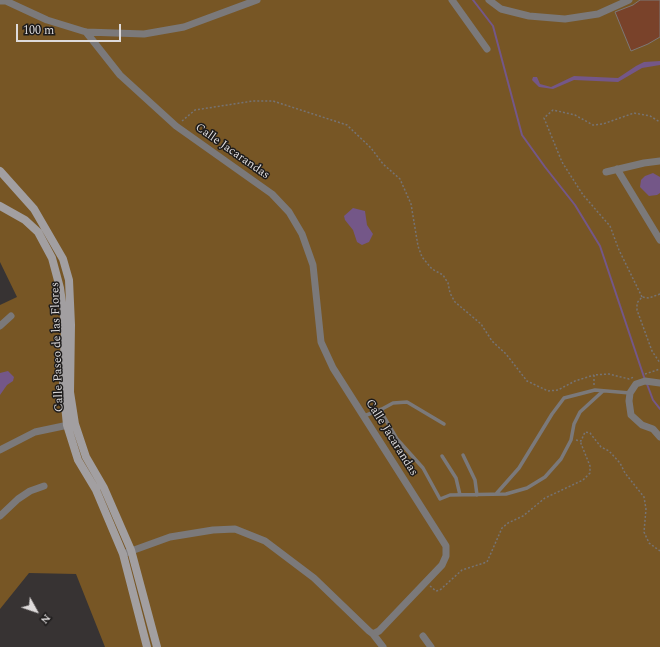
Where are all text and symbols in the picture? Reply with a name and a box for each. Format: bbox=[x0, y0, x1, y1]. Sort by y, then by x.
scale bar bbox=[18, 16, 123, 42]
text: 100 m bbox=[23, 21, 54, 40]
street label: Calle Jacarandas bbox=[192, 121, 272, 183]
street label: Calle Paseo de las Flores bbox=[49, 282, 67, 412]
street label: Calle Jacarandas bbox=[362, 397, 420, 479]
north arrow bbox=[16, 591, 56, 631]
text: N bbox=[36, 610, 55, 628]

